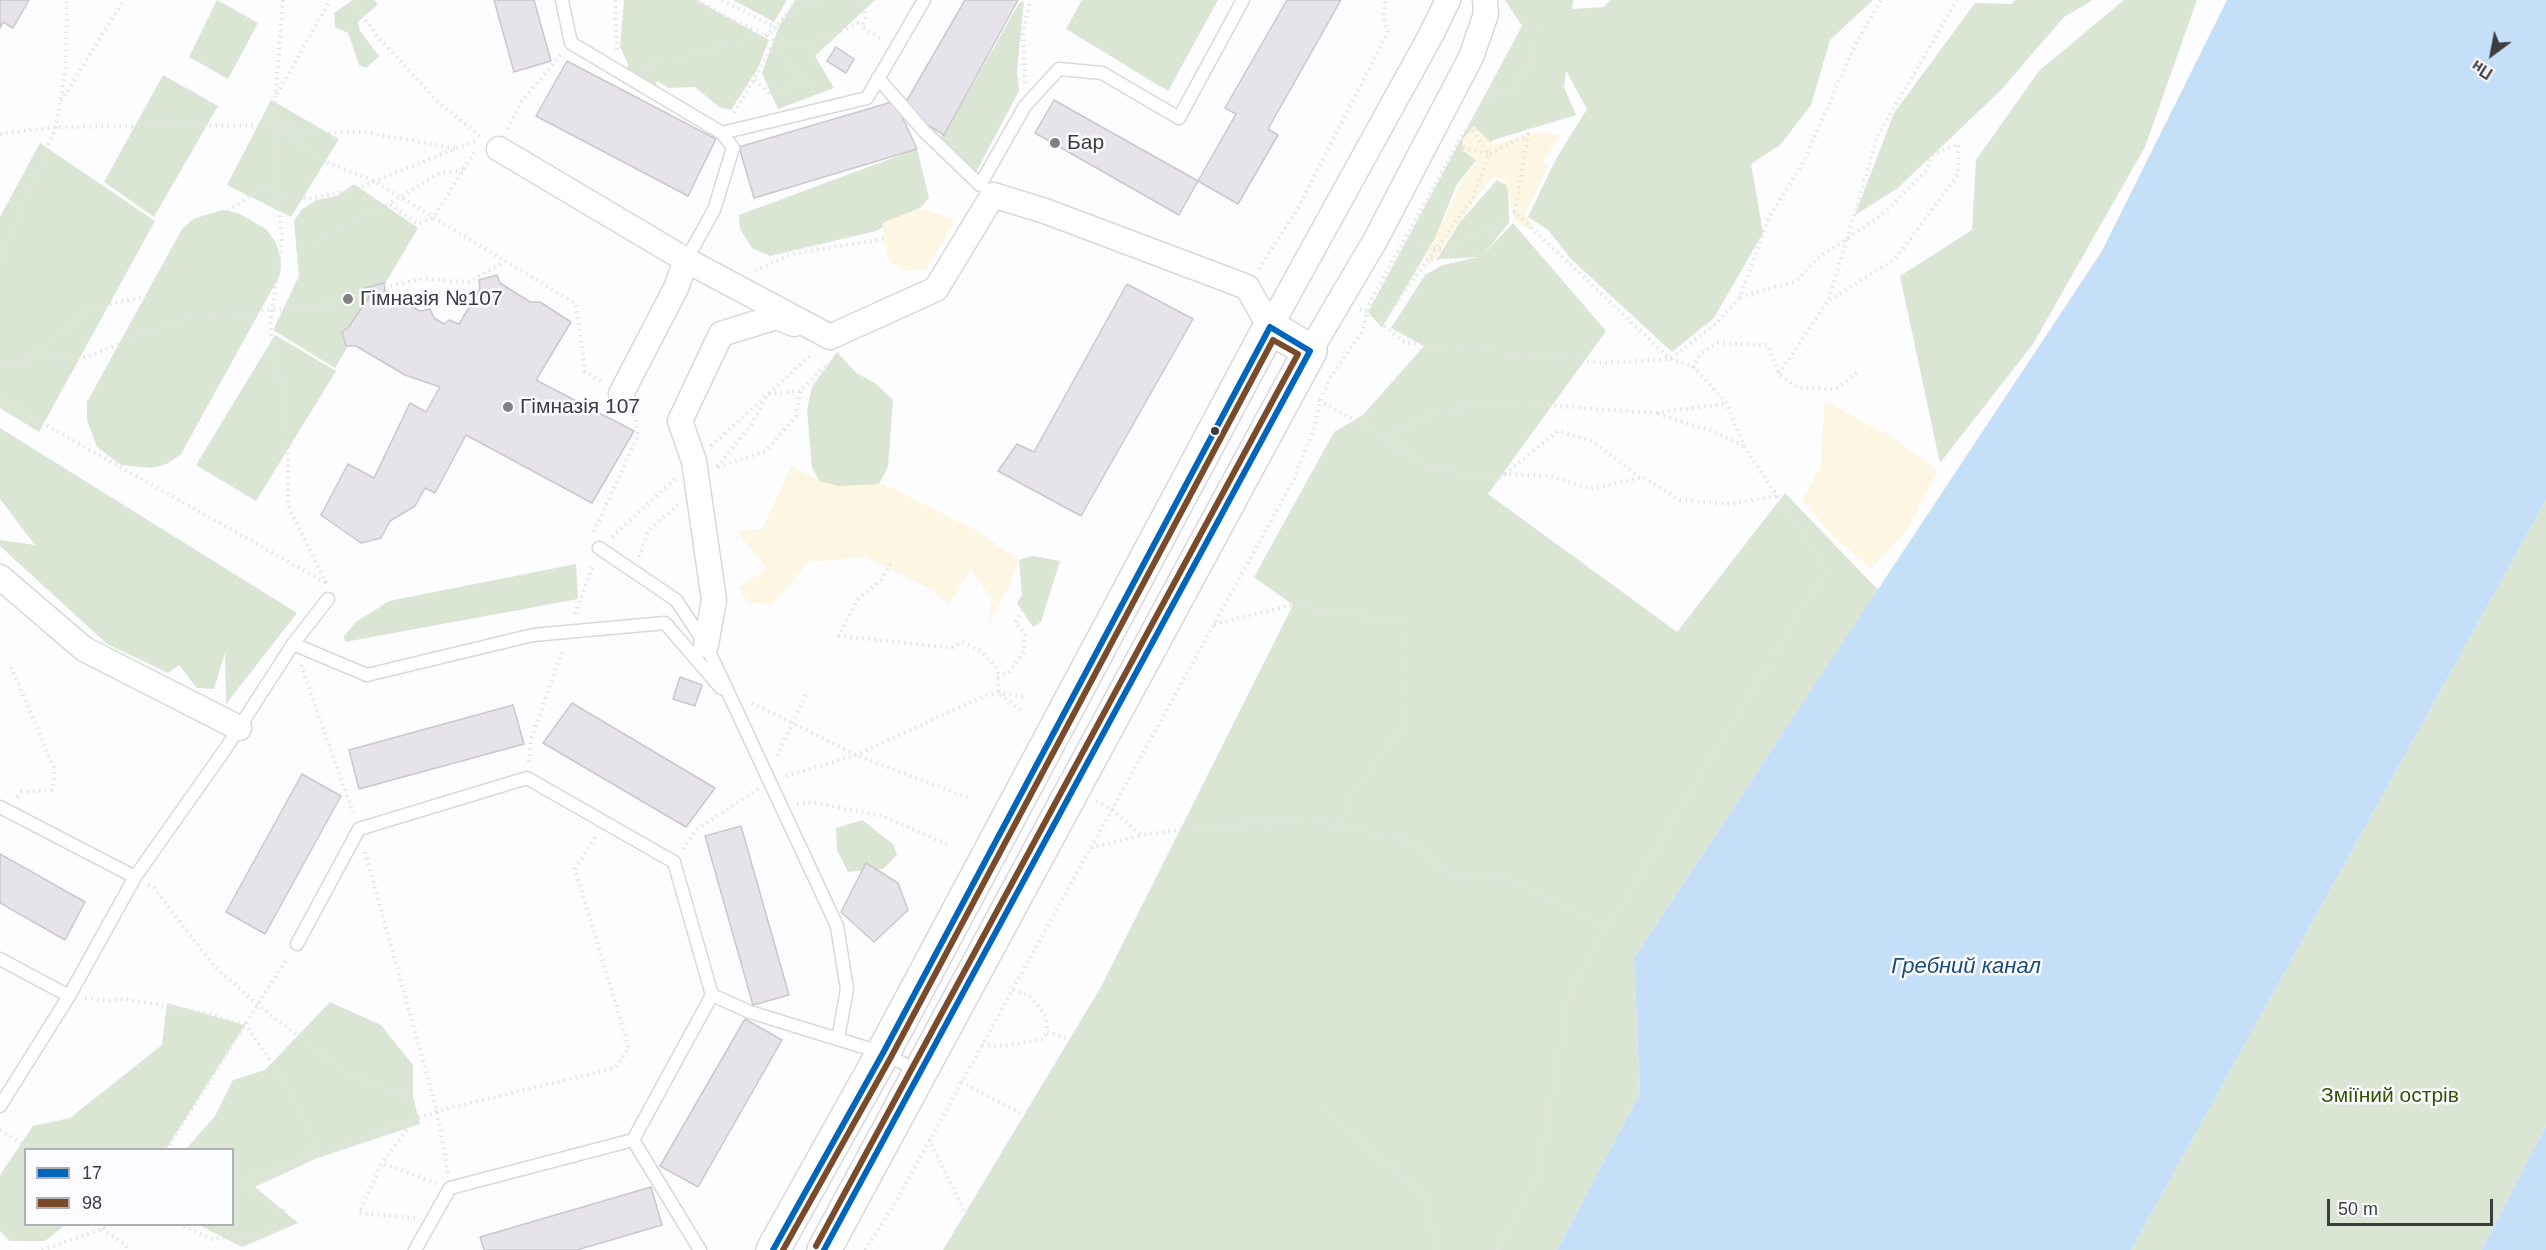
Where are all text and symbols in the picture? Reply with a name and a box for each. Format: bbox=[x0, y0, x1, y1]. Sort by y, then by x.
north arrow bbox=[2462, 24, 2522, 84]
text: Пн bbox=[2469, 57, 2496, 83]
place label: Бар bbox=[1067, 130, 1104, 156]
marker: Бар bbox=[1048, 136, 1062, 150]
place label: Гімназія №107 bbox=[360, 286, 503, 312]
marker: Гімназія №107 bbox=[341, 292, 355, 306]
place label: Гімназія 107 bbox=[520, 394, 640, 420]
marker: Гімназія 107 bbox=[501, 400, 515, 414]
unlabelled marker bbox=[1209, 425, 1221, 437]
water label: Гребний канал bbox=[1891, 954, 2041, 980]
park label: Зміїний острів bbox=[2321, 1083, 2459, 1109]
legend bbox=[24, 1148, 234, 1226]
text: 17 bbox=[82, 1163, 102, 1183]
scale bar bbox=[2330, 1187, 2496, 1225]
text: 98 bbox=[82, 1193, 102, 1213]
text: 50 m bbox=[2338, 1199, 2378, 1219]

